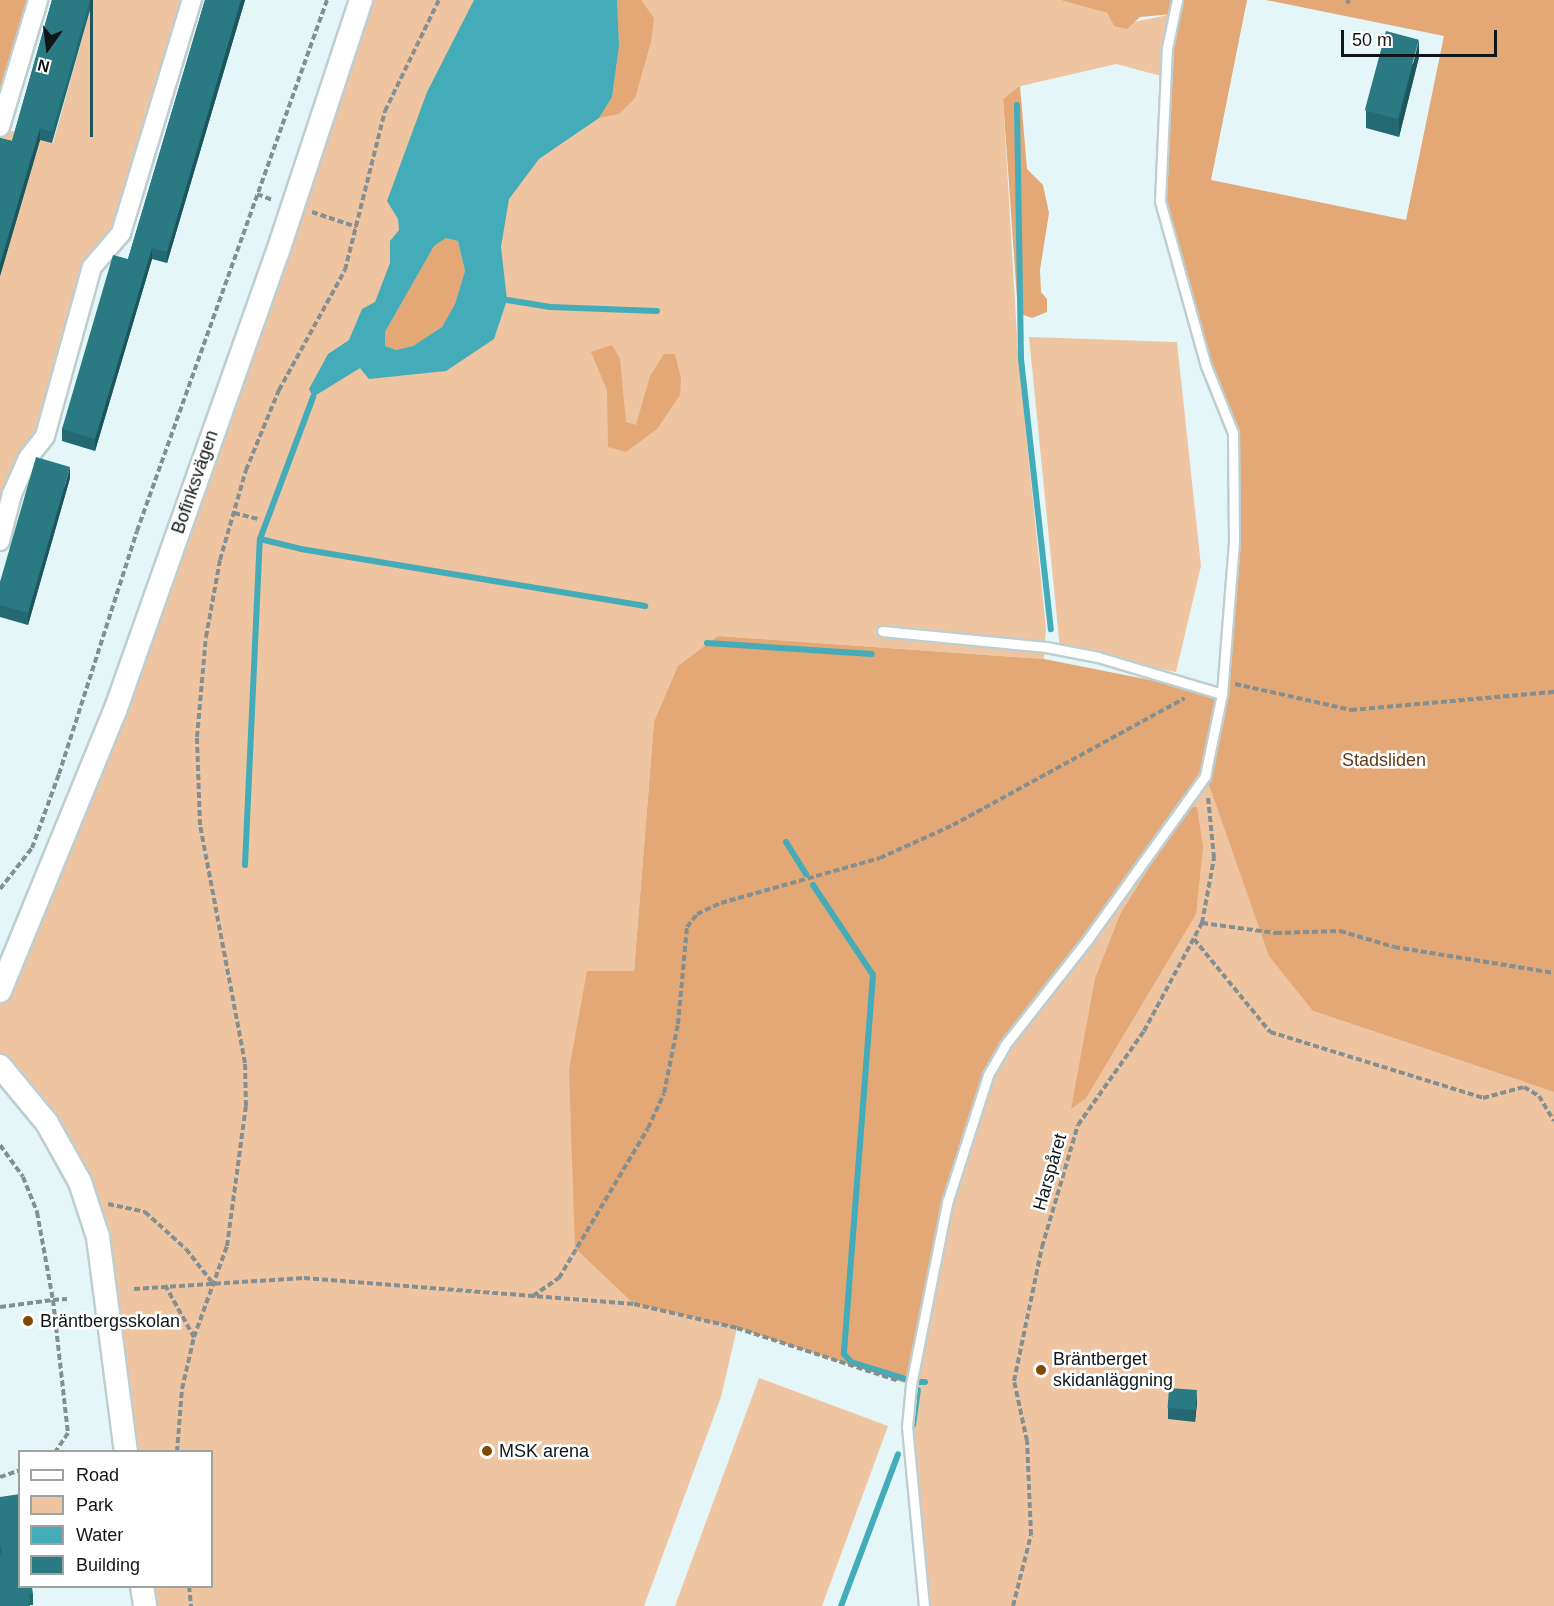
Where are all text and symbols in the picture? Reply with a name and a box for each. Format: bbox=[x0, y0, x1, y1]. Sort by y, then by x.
north arrow bbox=[18, 18, 78, 78]
scale bar bbox=[1344, 18, 1500, 56]
text: 50 m bbox=[1352, 30, 1392, 50]
text: N bbox=[36, 56, 51, 76]
street label: Bofinksvägen bbox=[167, 427, 223, 537]
park label: Stadsliden bbox=[1342, 749, 1426, 771]
street label: Harspåret bbox=[1029, 1131, 1071, 1213]
place label: Bräntbergsskolan bbox=[40, 1310, 180, 1332]
marker: Bräntbergsskolan bbox=[21, 1314, 35, 1328]
place label: Bräntberget skidanläggning bbox=[1053, 1349, 1173, 1392]
marker: Bräntberget skidanläggning bbox=[1034, 1363, 1048, 1377]
place label: MSK arena bbox=[499, 1440, 589, 1462]
marker: MSK arena bbox=[480, 1444, 494, 1458]
legend bbox=[18, 1450, 213, 1588]
text: Road bbox=[76, 1465, 119, 1485]
text: Park bbox=[76, 1495, 113, 1515]
text: Water bbox=[76, 1525, 123, 1545]
text: Building bbox=[76, 1555, 140, 1575]

